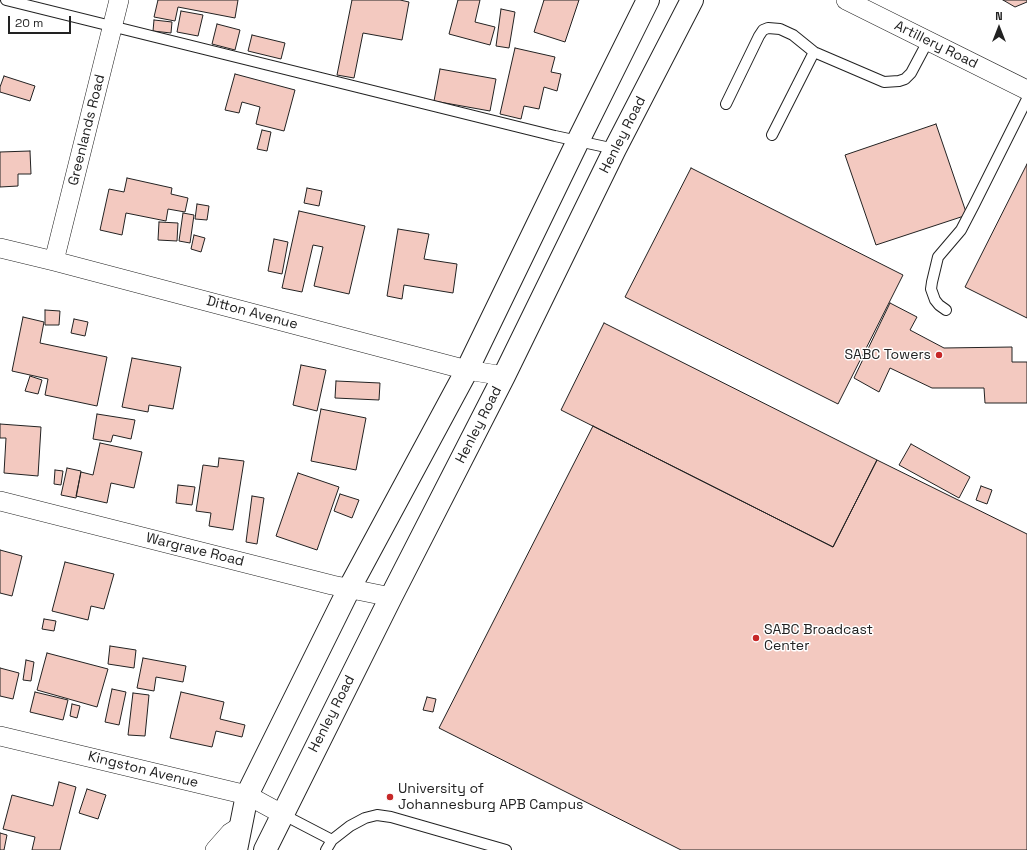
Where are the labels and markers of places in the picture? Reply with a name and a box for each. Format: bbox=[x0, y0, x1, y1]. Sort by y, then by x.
place label: SABC Towers bbox=[845, 347, 931, 363]
marker: SABC Towers bbox=[934, 350, 944, 360]
place label: SABC Broadcast Center bbox=[764, 622, 873, 654]
marker: SABC Broadcast Center bbox=[751, 633, 761, 643]
place label: University of Johannesburg APB Campus bbox=[398, 781, 583, 814]
marker: University of Johannesburg APB Campus bbox=[385, 792, 395, 802]

